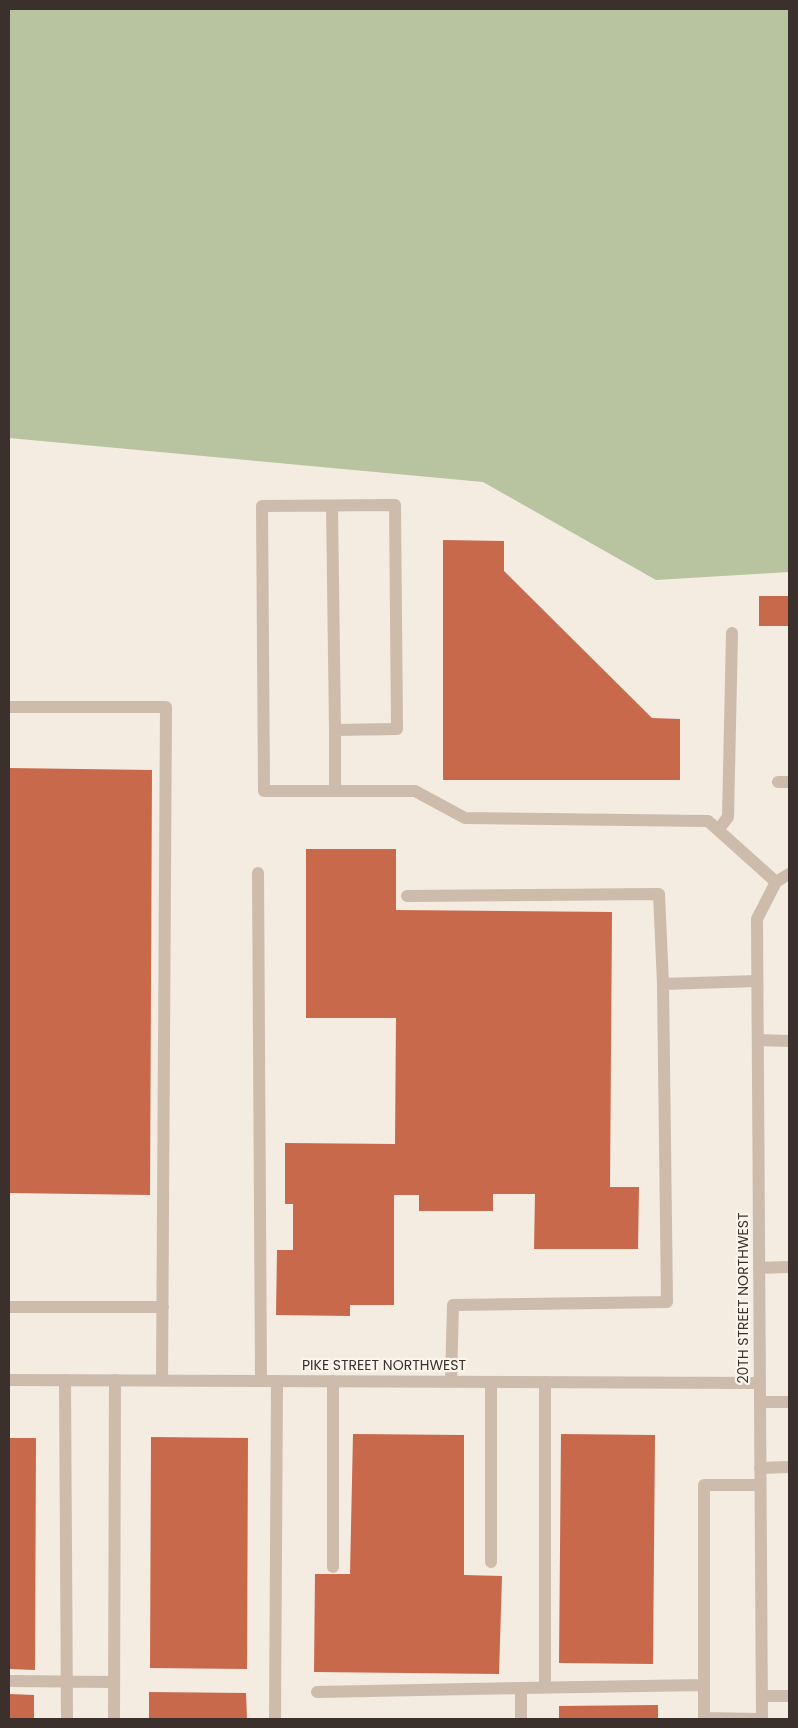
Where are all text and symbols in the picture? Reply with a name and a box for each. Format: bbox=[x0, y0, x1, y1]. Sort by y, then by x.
street label: 20TH STREET NORTHWEST bbox=[736, 1212, 752, 1384]
street label: PIKE STREET NORTHWEST bbox=[302, 1358, 466, 1374]

